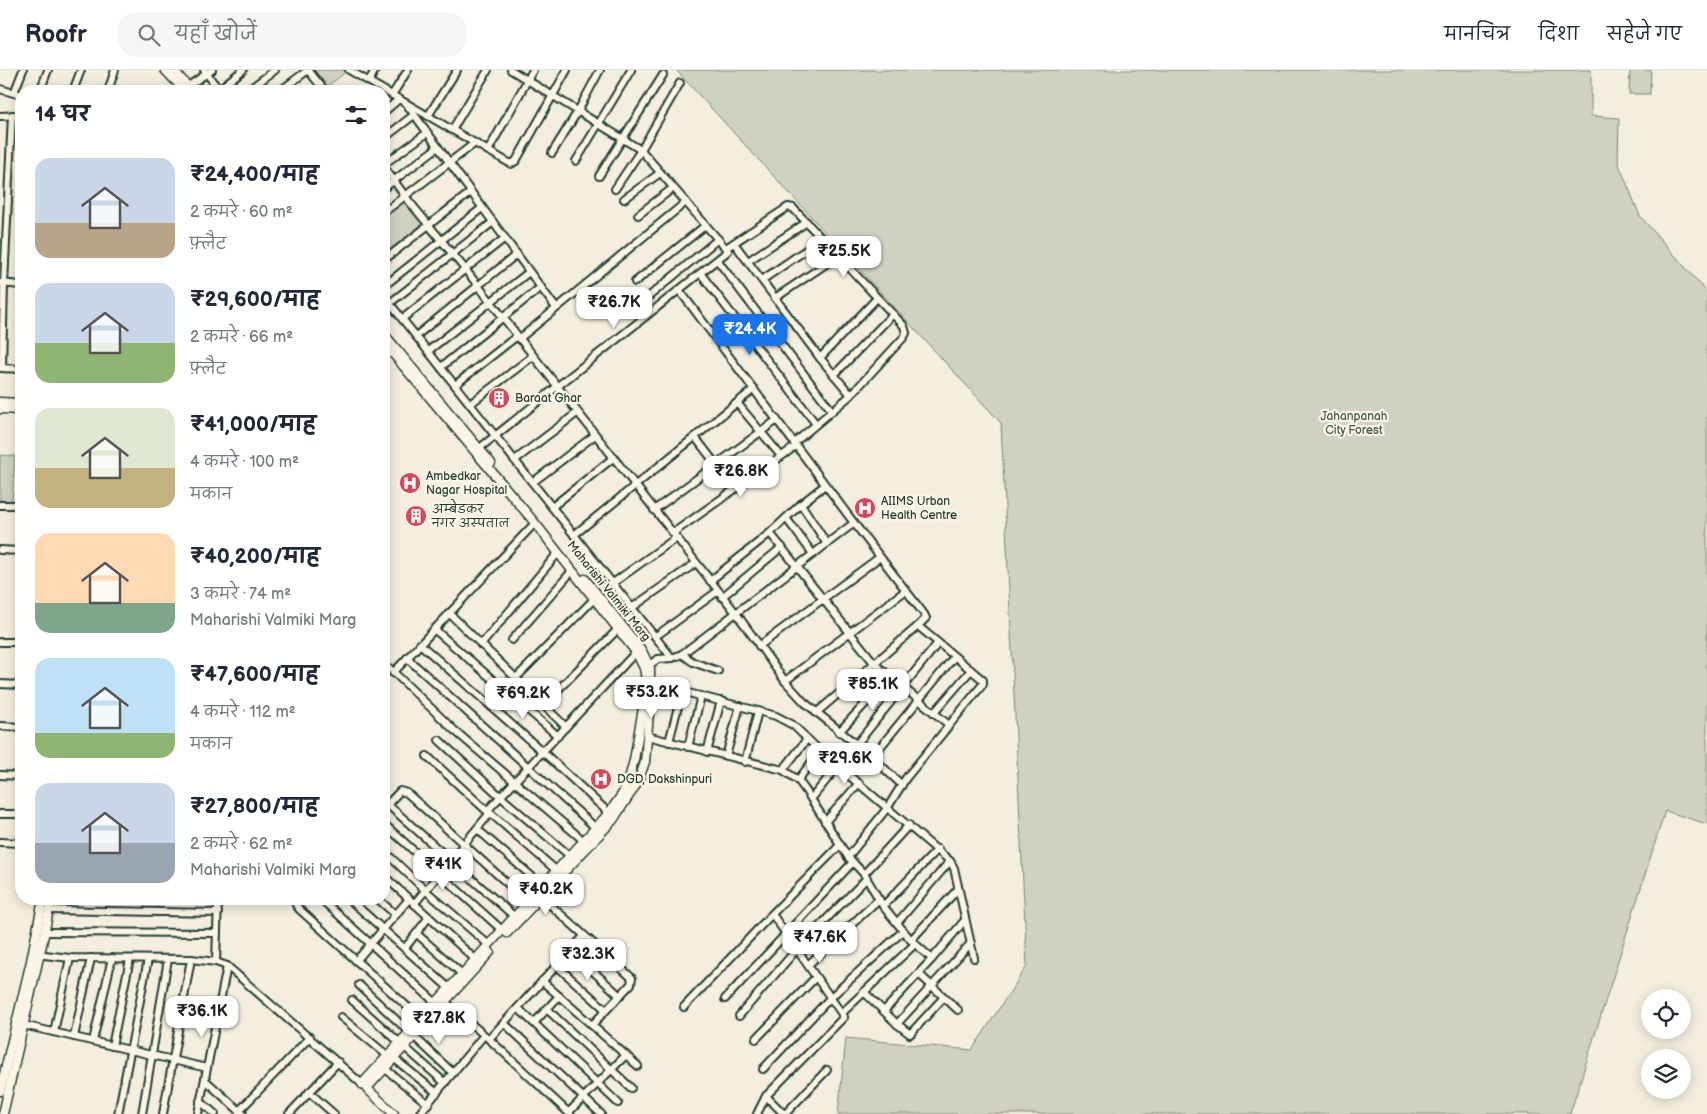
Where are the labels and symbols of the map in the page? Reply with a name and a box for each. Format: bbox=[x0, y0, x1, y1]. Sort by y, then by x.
pin: ₹25.5K bbox=[803, 236, 885, 278]
pin: ₹26.7K bbox=[573, 286, 655, 329]
pin: ₹24.4K bbox=[709, 314, 791, 356]
building icon: Baraat Ghar bbox=[487, 386, 511, 410]
place label: Baraat Ghar bbox=[515, 391, 582, 406]
park label: Jahanpanah City Forest bbox=[1321, 409, 1388, 438]
pin: ₹26.8K bbox=[700, 456, 782, 498]
place label: Ambedkar Nagar Hospital bbox=[426, 469, 507, 498]
hospital icon: Ambedkar Nagar Hospital bbox=[398, 471, 422, 495]
place label: AIIMS Urban Health Centre bbox=[881, 494, 957, 523]
hospital icon: AIIMS Urban Health Centre bbox=[853, 496, 877, 520]
place label: अम्बेडकर नगर अस्पताल bbox=[431, 498, 511, 531]
building icon: अम्बेडकर नगर अस्पताल bbox=[404, 504, 428, 528]
street label: Maharishi Valmiki Marg bbox=[564, 538, 654, 645]
pin: ₹85.1K bbox=[832, 668, 914, 711]
pin: ₹53.2K bbox=[611, 676, 693, 719]
pin: ₹69.2K bbox=[482, 678, 564, 720]
pin: ₹29.6K bbox=[804, 742, 886, 785]
hospital icon: DGD, Dakshinpuri bbox=[589, 767, 613, 791]
place label: DGD, Dakshinpuri bbox=[617, 772, 712, 787]
pin: ₹41K bbox=[413, 848, 473, 891]
pin: ₹40.2K bbox=[505, 874, 587, 916]
pin: ₹47.6K bbox=[779, 922, 861, 964]
pin: ₹32.3K bbox=[547, 938, 629, 981]
pin: ₹36.1K bbox=[161, 996, 243, 1038]
pin: ₹27.8K bbox=[398, 1002, 480, 1045]

